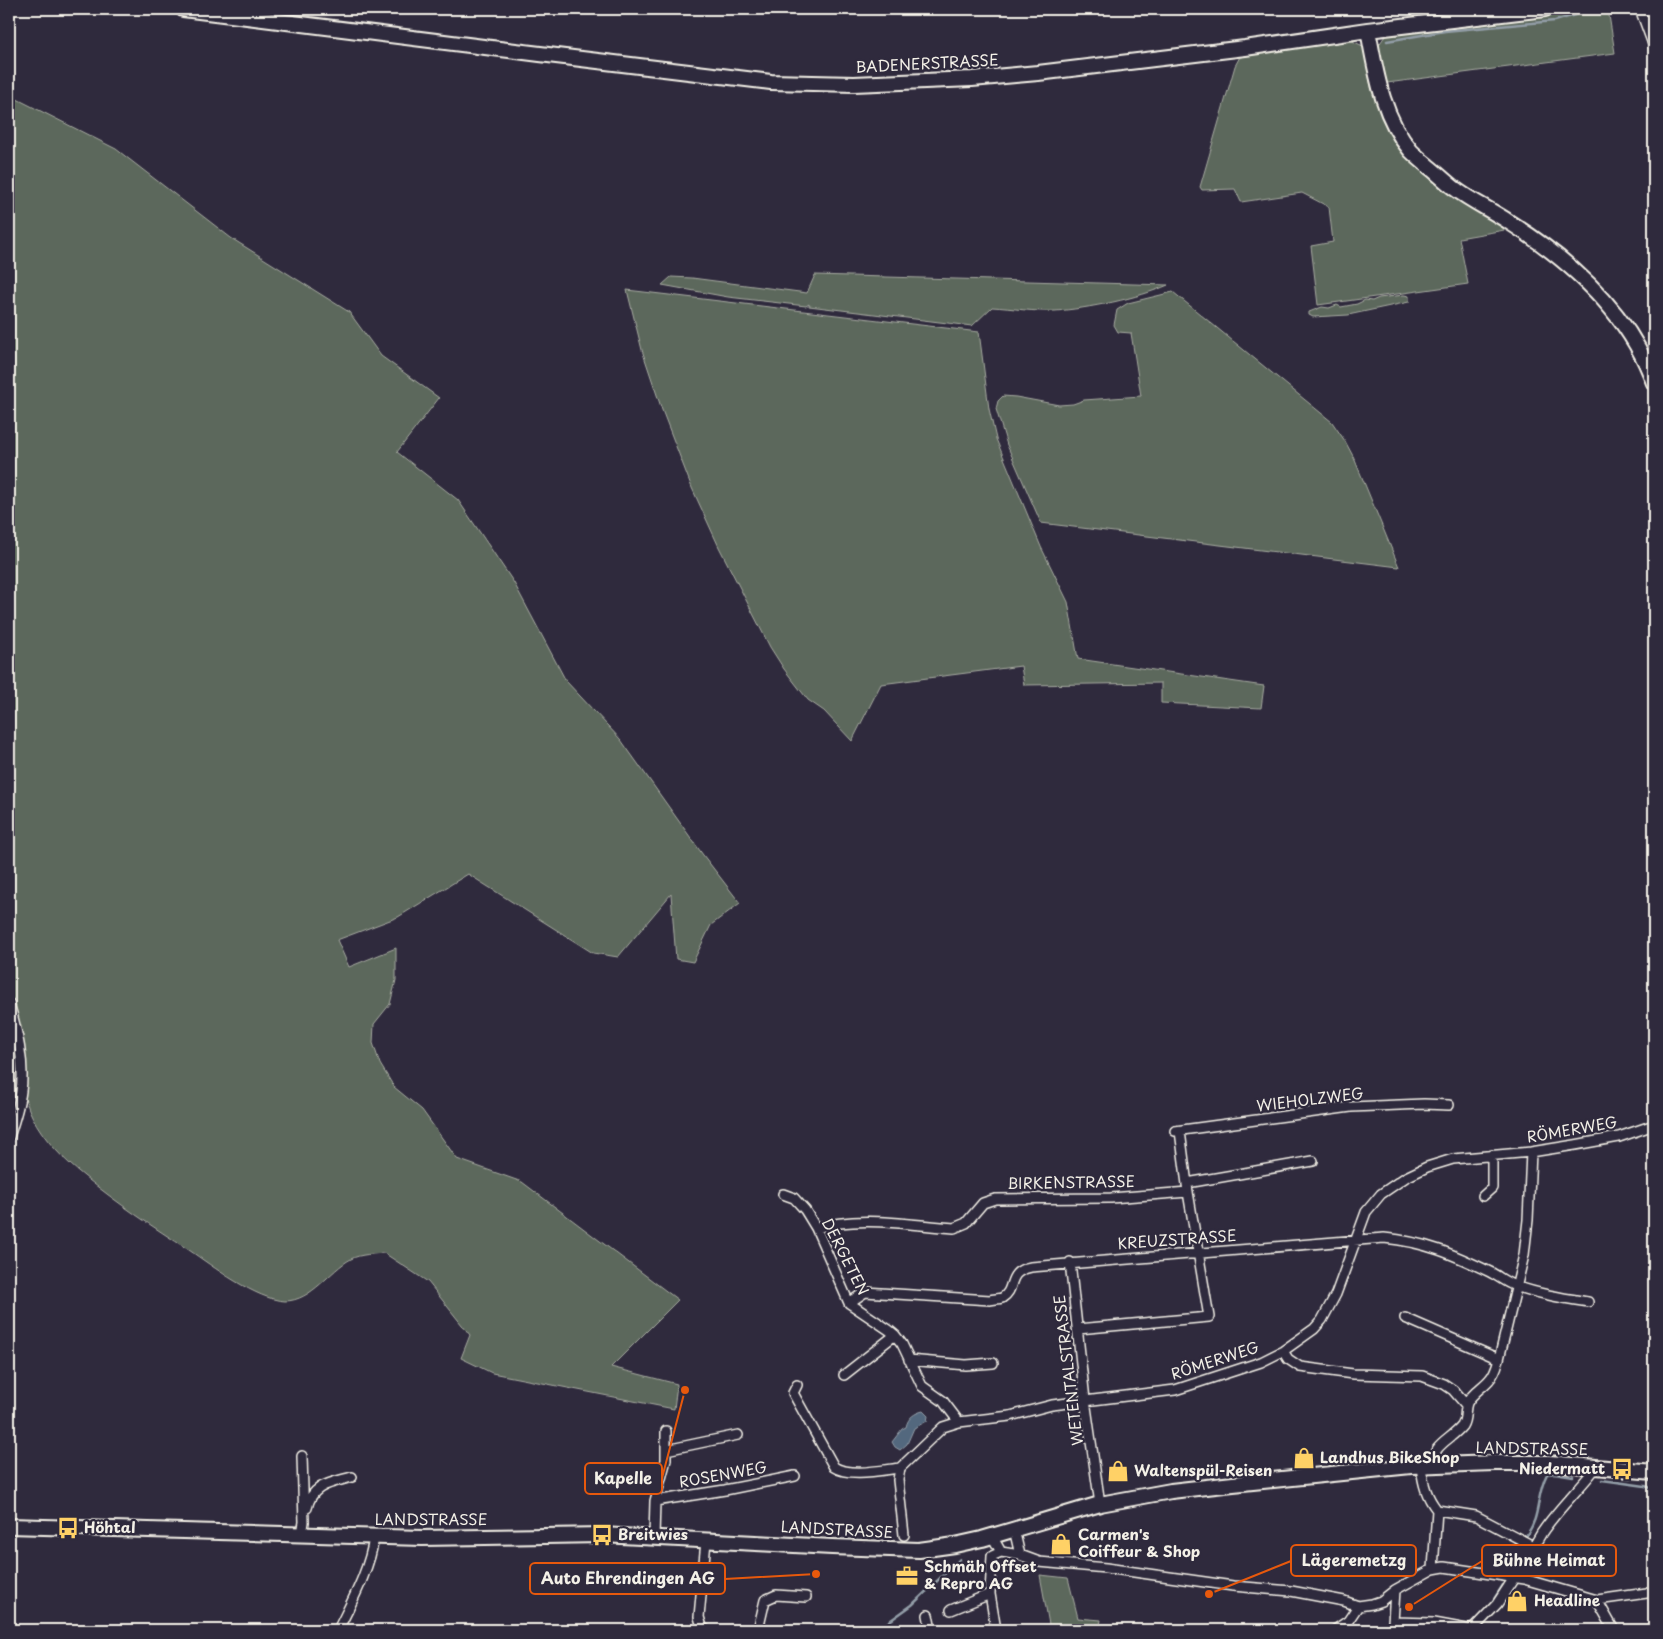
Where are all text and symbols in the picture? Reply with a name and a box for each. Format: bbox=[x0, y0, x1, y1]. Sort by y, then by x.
street label: BADENERSTRASSE bbox=[855, 47, 999, 78]
street label: WIEHOLZWEG bbox=[1255, 1081, 1365, 1116]
street label: RÖMERWEG bbox=[1525, 1109, 1619, 1148]
street label: BIRKENSTRASSE bbox=[1007, 1169, 1135, 1194]
street label: DERGETEN bbox=[817, 1214, 876, 1299]
street label: KREUZSTRASSE bbox=[1117, 1223, 1237, 1254]
street label: WETENTALSTRASSE bbox=[1047, 1293, 1088, 1447]
street label: RÖMERWEG bbox=[1167, 1335, 1262, 1385]
street label: LANDSTRASSE bbox=[1475, 1435, 1589, 1460]
shop icon: Landhus BikeShop bbox=[1291, 1445, 1317, 1471]
place label: Landhus BikeShop bbox=[1320, 1445, 1459, 1468]
street label: ROSENWEG bbox=[677, 1454, 769, 1493]
place label: Niedermatt bbox=[1519, 1456, 1605, 1479]
bus stop icon: Niedermatt bbox=[1609, 1456, 1635, 1482]
shop icon: Waltenspül-Reisen bbox=[1105, 1458, 1131, 1484]
place label: Waltenspül-Reisen bbox=[1134, 1458, 1272, 1481]
callout: Kapelle bbox=[585, 1463, 662, 1494]
text: Kapelle bbox=[594, 1465, 652, 1489]
street label: LANDSTRASSE bbox=[375, 1507, 487, 1530]
street label: LANDSTRASSE bbox=[780, 1514, 894, 1543]
bus stop icon: Höhtal bbox=[55, 1515, 81, 1541]
place label: Höhtal bbox=[84, 1515, 136, 1538]
bus stop icon: Breitwies bbox=[589, 1522, 615, 1548]
place label: Breitwies bbox=[618, 1522, 688, 1545]
place label: Carmen's Coiffeur & Shop bbox=[1078, 1522, 1200, 1562]
shop icon: Carmen's Coiffeur & Shop bbox=[1048, 1531, 1074, 1557]
callout: Lägeremetzg bbox=[1291, 1545, 1416, 1576]
callout: Bühne Heimat bbox=[1482, 1545, 1616, 1576]
text: Lägeremetzg bbox=[1302, 1547, 1406, 1571]
text: Bühne Heimat bbox=[1492, 1547, 1606, 1571]
place label: Schmäh Offset & Repro AG bbox=[924, 1554, 1037, 1594]
callout: Auto Ehrendingen AG bbox=[530, 1563, 725, 1594]
office icon: Schmäh Offset & Repro AG bbox=[894, 1563, 920, 1589]
text: Auto Ehrendingen AG bbox=[541, 1565, 715, 1589]
shop icon: Headline bbox=[1504, 1588, 1530, 1614]
place label: Headline bbox=[1534, 1588, 1601, 1611]

